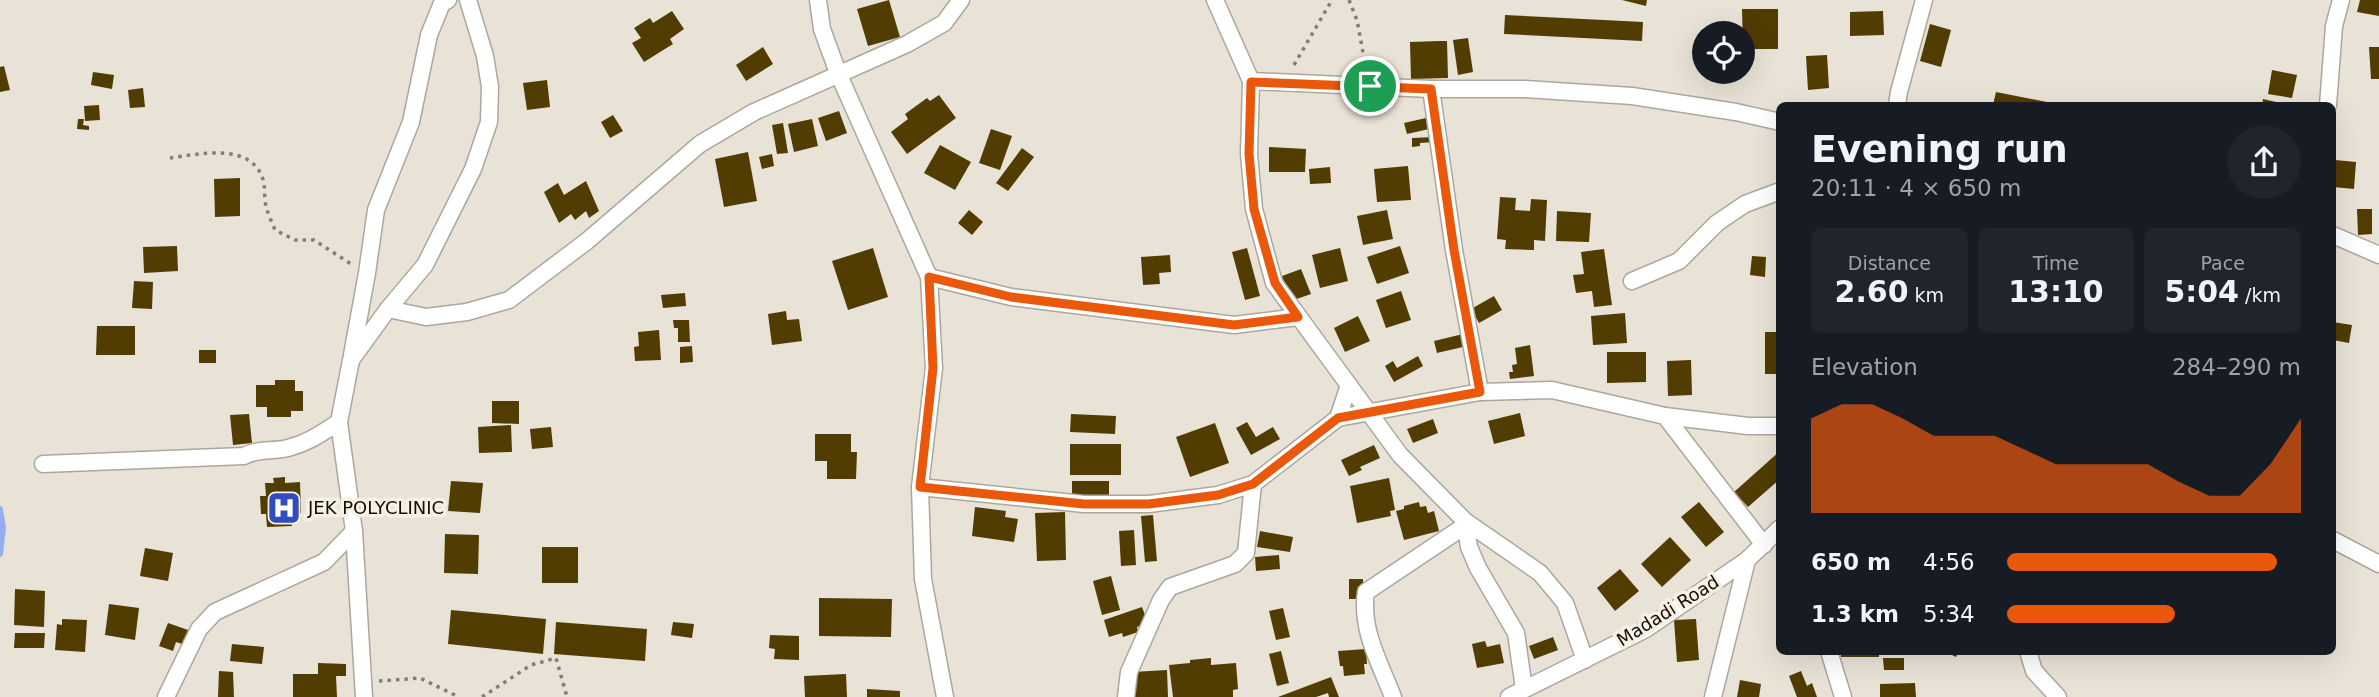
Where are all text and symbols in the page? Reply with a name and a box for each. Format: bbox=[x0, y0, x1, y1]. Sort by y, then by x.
map controls bbox=[1692, 21, 1755, 84]
button: locate bbox=[1692, 21, 1755, 84]
pin bbox=[1340, 56, 1400, 116]
icon: arrive bbox=[1351, 67, 1389, 105]
button: share bbox=[2227, 125, 2301, 199]
text: Evening run bbox=[1811, 127, 2068, 171]
text: 20:11 · 4 × 650 m bbox=[1811, 175, 2021, 201]
text: Distance bbox=[1848, 252, 1931, 274]
text: Time bbox=[2033, 252, 2079, 274]
text: Pace bbox=[2200, 252, 2245, 274]
text: 2.60 bbox=[1835, 274, 1909, 309]
text: 13:10 bbox=[2008, 274, 2104, 309]
text: 5:04 bbox=[2164, 274, 2239, 309]
text: km bbox=[1909, 284, 1944, 306]
text: /km bbox=[2239, 284, 2281, 306]
text: Elevation bbox=[1811, 354, 1918, 380]
text: 284–290 m bbox=[2172, 354, 2301, 380]
hospital icon: JEK POLYCLINIC bbox=[265, 489, 303, 527]
place label: JEK POLYCLINIC bbox=[307, 497, 444, 518]
text: 650 m bbox=[1811, 549, 1891, 575]
text: 4:56 bbox=[1923, 549, 1975, 575]
street label: Madadi Road bbox=[1613, 571, 1723, 650]
text: 1.3 km bbox=[1811, 601, 1899, 627]
text: 5:34 bbox=[1923, 601, 1975, 627]

